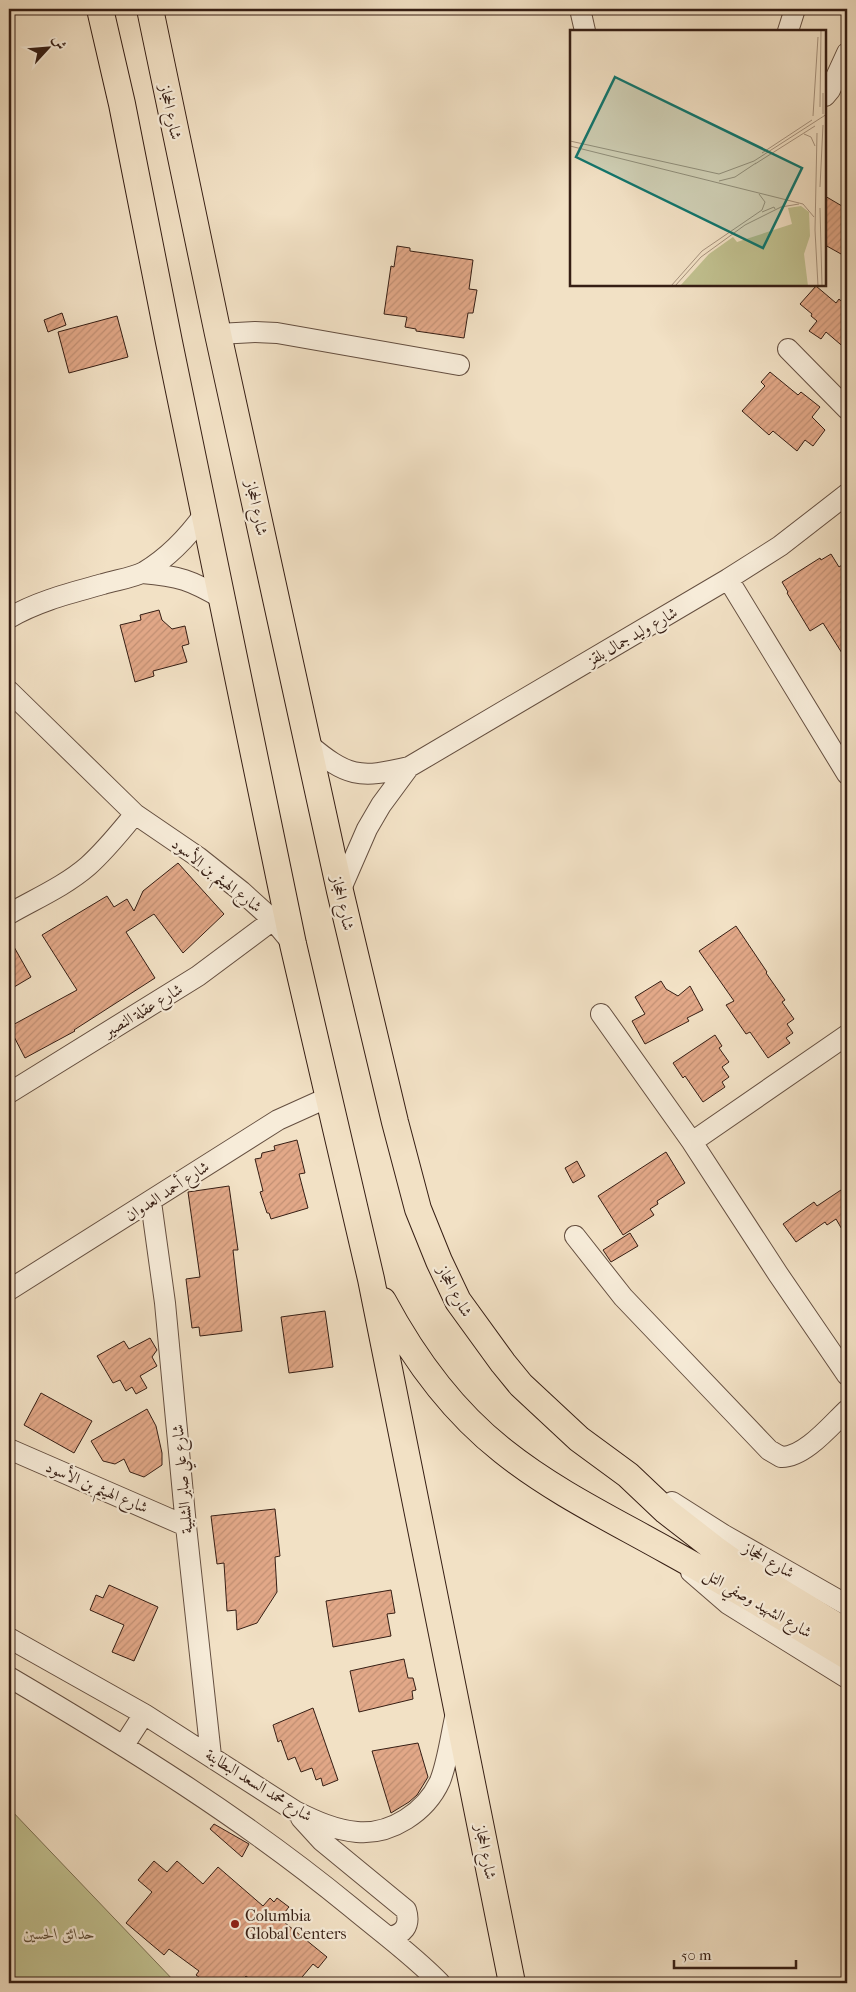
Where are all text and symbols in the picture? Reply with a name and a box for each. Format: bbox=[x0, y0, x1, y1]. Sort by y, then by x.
north arrow bbox=[22, 22, 72, 72]
inset map bbox=[570, 30, 826, 286]
text: ش bbox=[49, 33, 70, 53]
street label: شارع الحجاز bbox=[152, 81, 186, 142]
street label: شارع الحجاز bbox=[238, 477, 272, 538]
street label: شارع وليد جمال بلقز bbox=[582, 602, 683, 674]
street label: شارع الهيثم بن الأسود bbox=[164, 832, 267, 922]
street label: شارع الحجاز bbox=[323, 872, 358, 933]
street label: شارع عقلة النصير bbox=[99, 979, 188, 1045]
street label: شارع أحمد العدوان bbox=[120, 1155, 215, 1229]
street label: شارع الحجاز bbox=[429, 1260, 476, 1322]
street label: شارع علي صابر الشلبية bbox=[168, 1423, 202, 1534]
street label: شارع الهيثم بن الأسود bbox=[40, 1455, 152, 1524]
street label: شارع الحجاز bbox=[737, 1537, 798, 1586]
street label: شارع الشهيد وصفي التل bbox=[698, 1564, 815, 1647]
street label: شارع محمد السعد البطاينة bbox=[200, 1745, 316, 1829]
street label: شارع الحجاز bbox=[467, 1821, 501, 1882]
place label: Columbia Global Centers bbox=[245, 1906, 347, 1943]
marker: Columbia Global Centers bbox=[229, 1918, 241, 1930]
park label: حدائق الحسين bbox=[23, 1924, 95, 1944]
scale bar bbox=[674, 1937, 796, 1969]
text: 50 m bbox=[681, 1946, 712, 1964]

